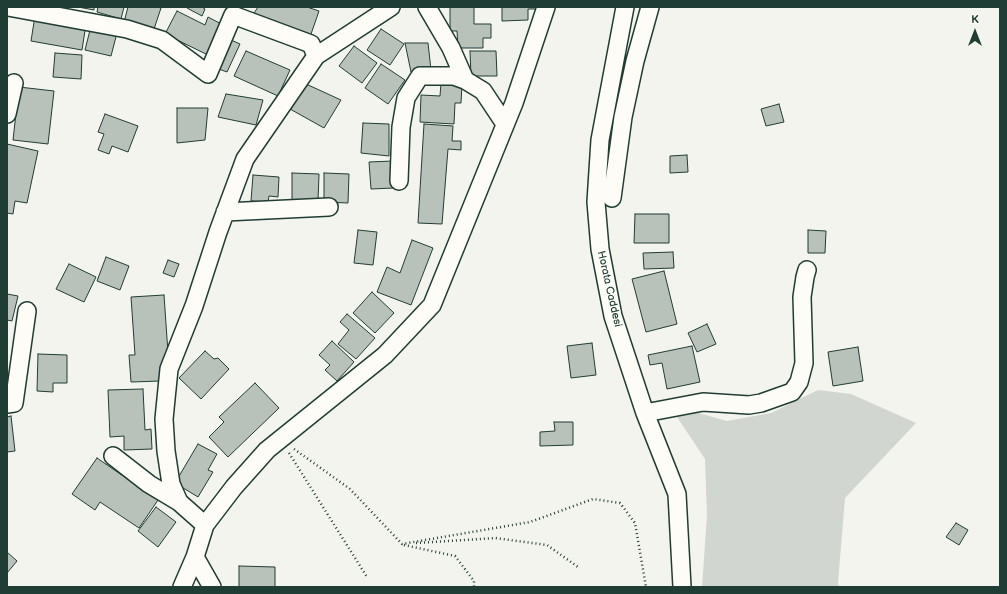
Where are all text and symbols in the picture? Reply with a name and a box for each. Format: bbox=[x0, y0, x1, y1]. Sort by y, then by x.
north arrow bbox=[955, 12, 995, 52]
text: K bbox=[971, 13, 979, 26]
street label: Horata Caddesi bbox=[594, 250, 624, 328]

